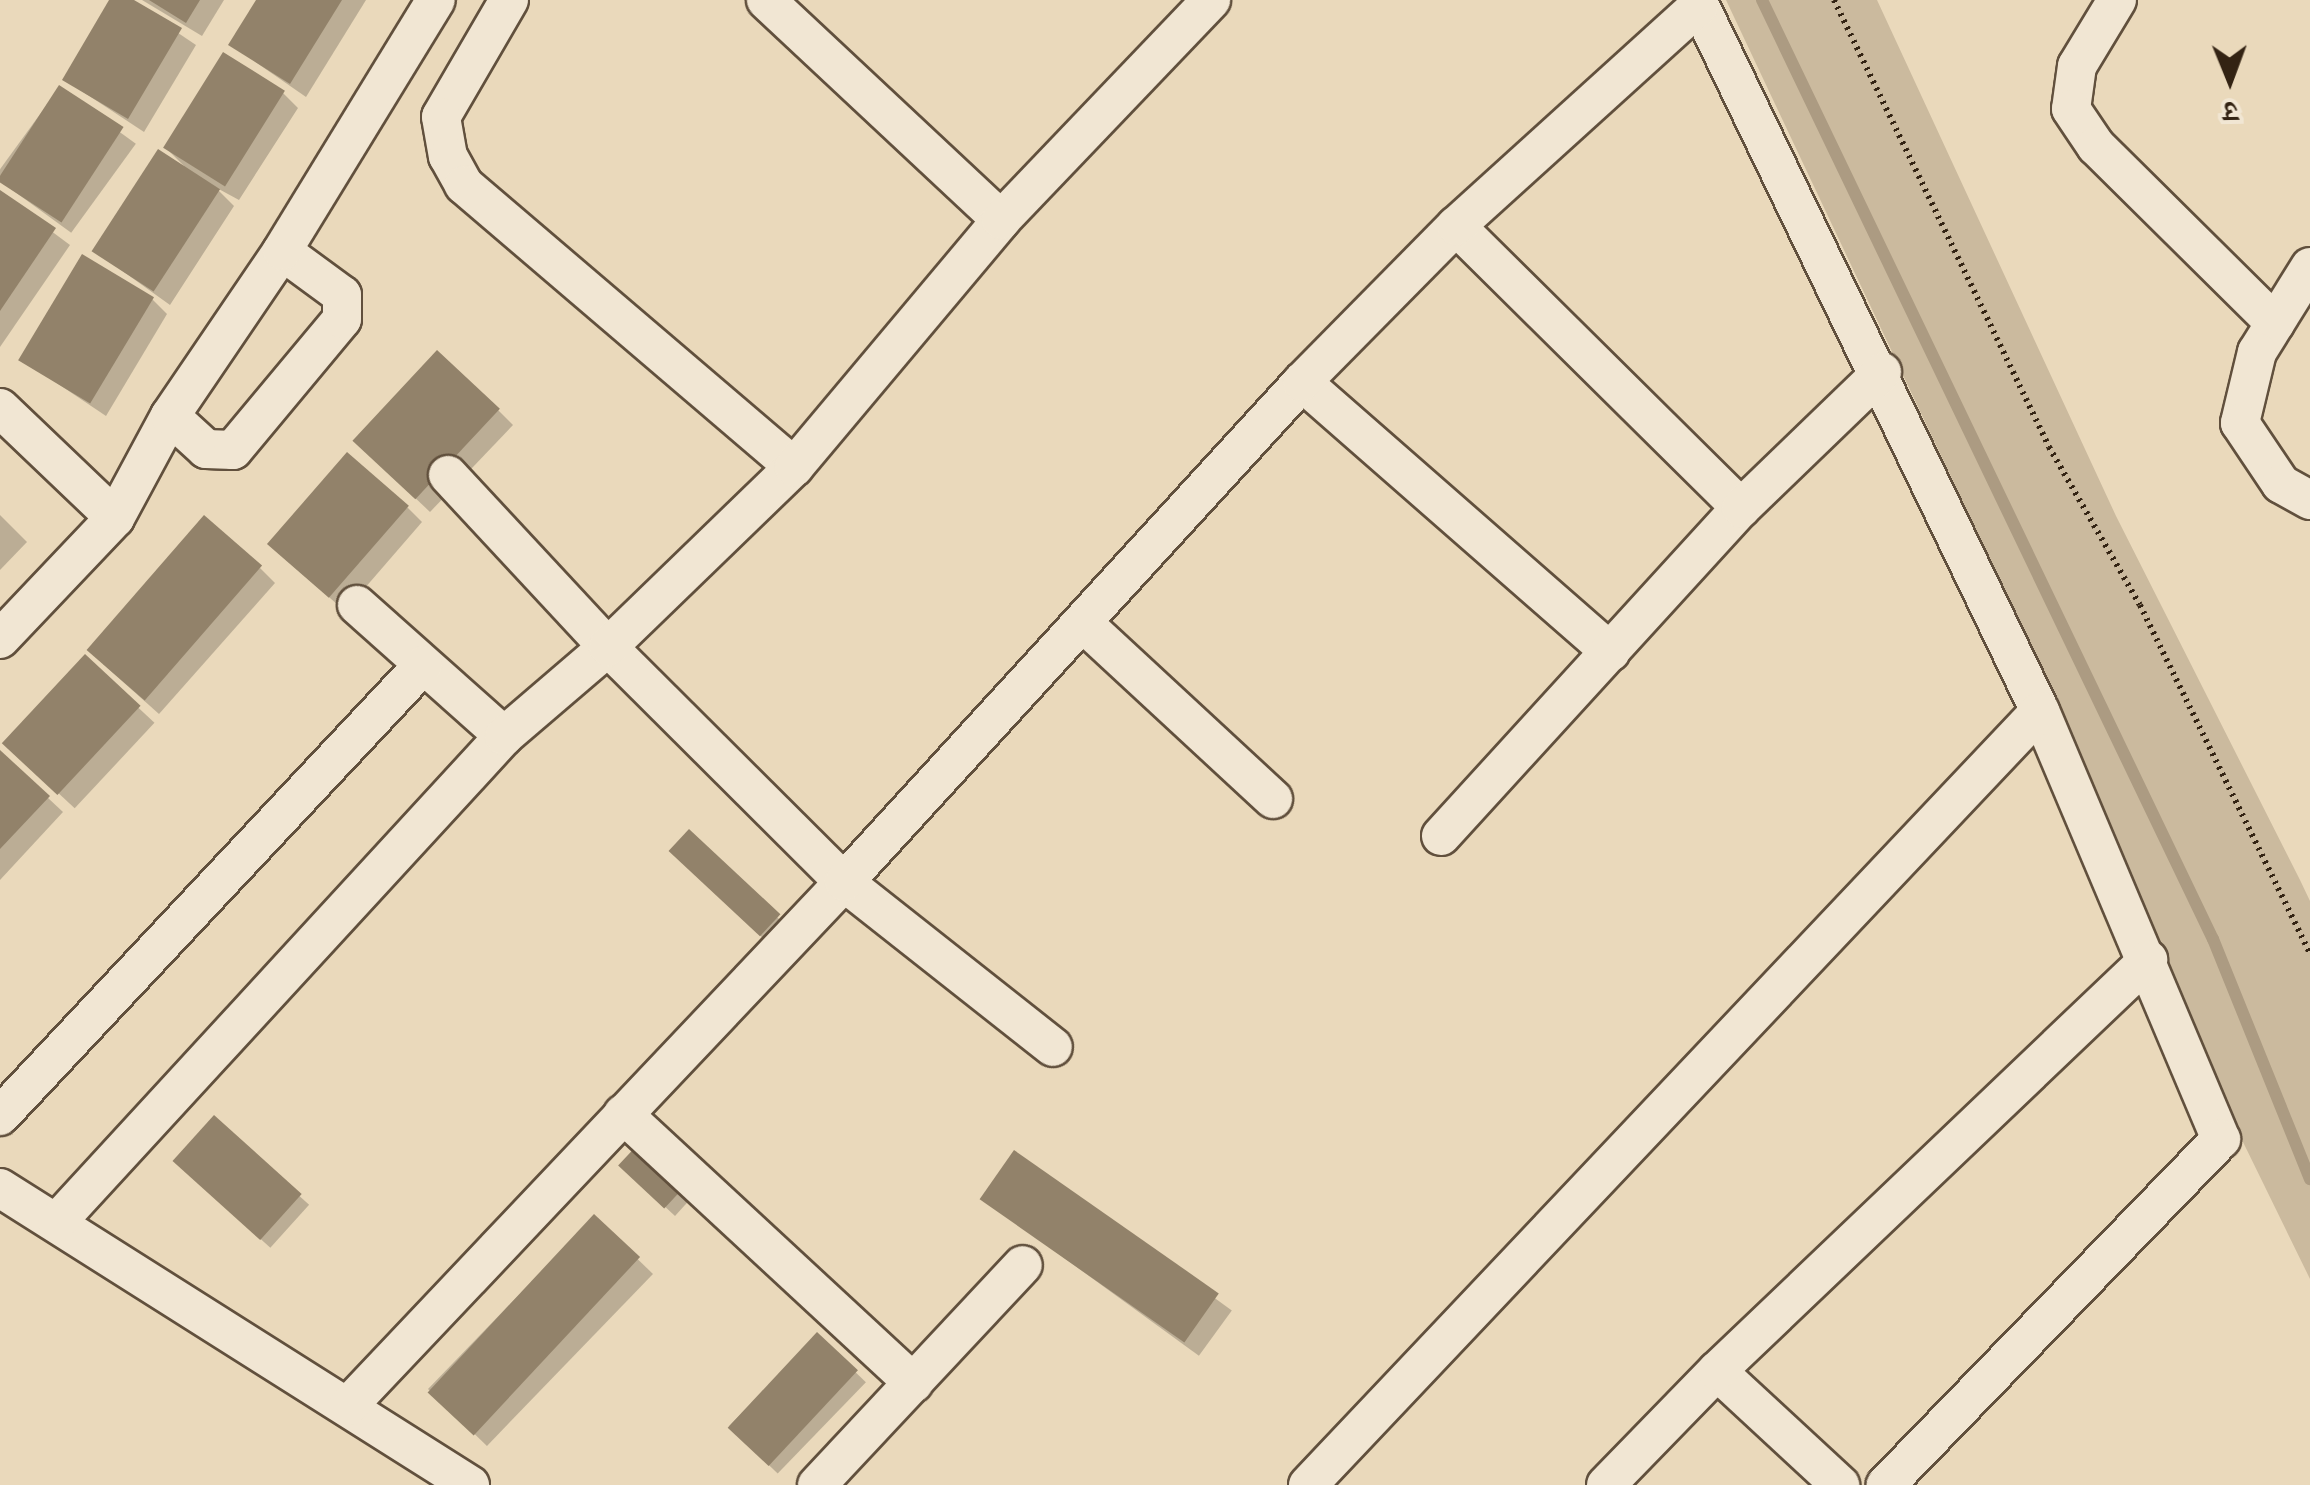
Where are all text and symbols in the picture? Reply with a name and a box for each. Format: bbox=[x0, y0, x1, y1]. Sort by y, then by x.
north arrow bbox=[2180, 30, 2280, 130]
text: उ bbox=[2223, 93, 2238, 128]

